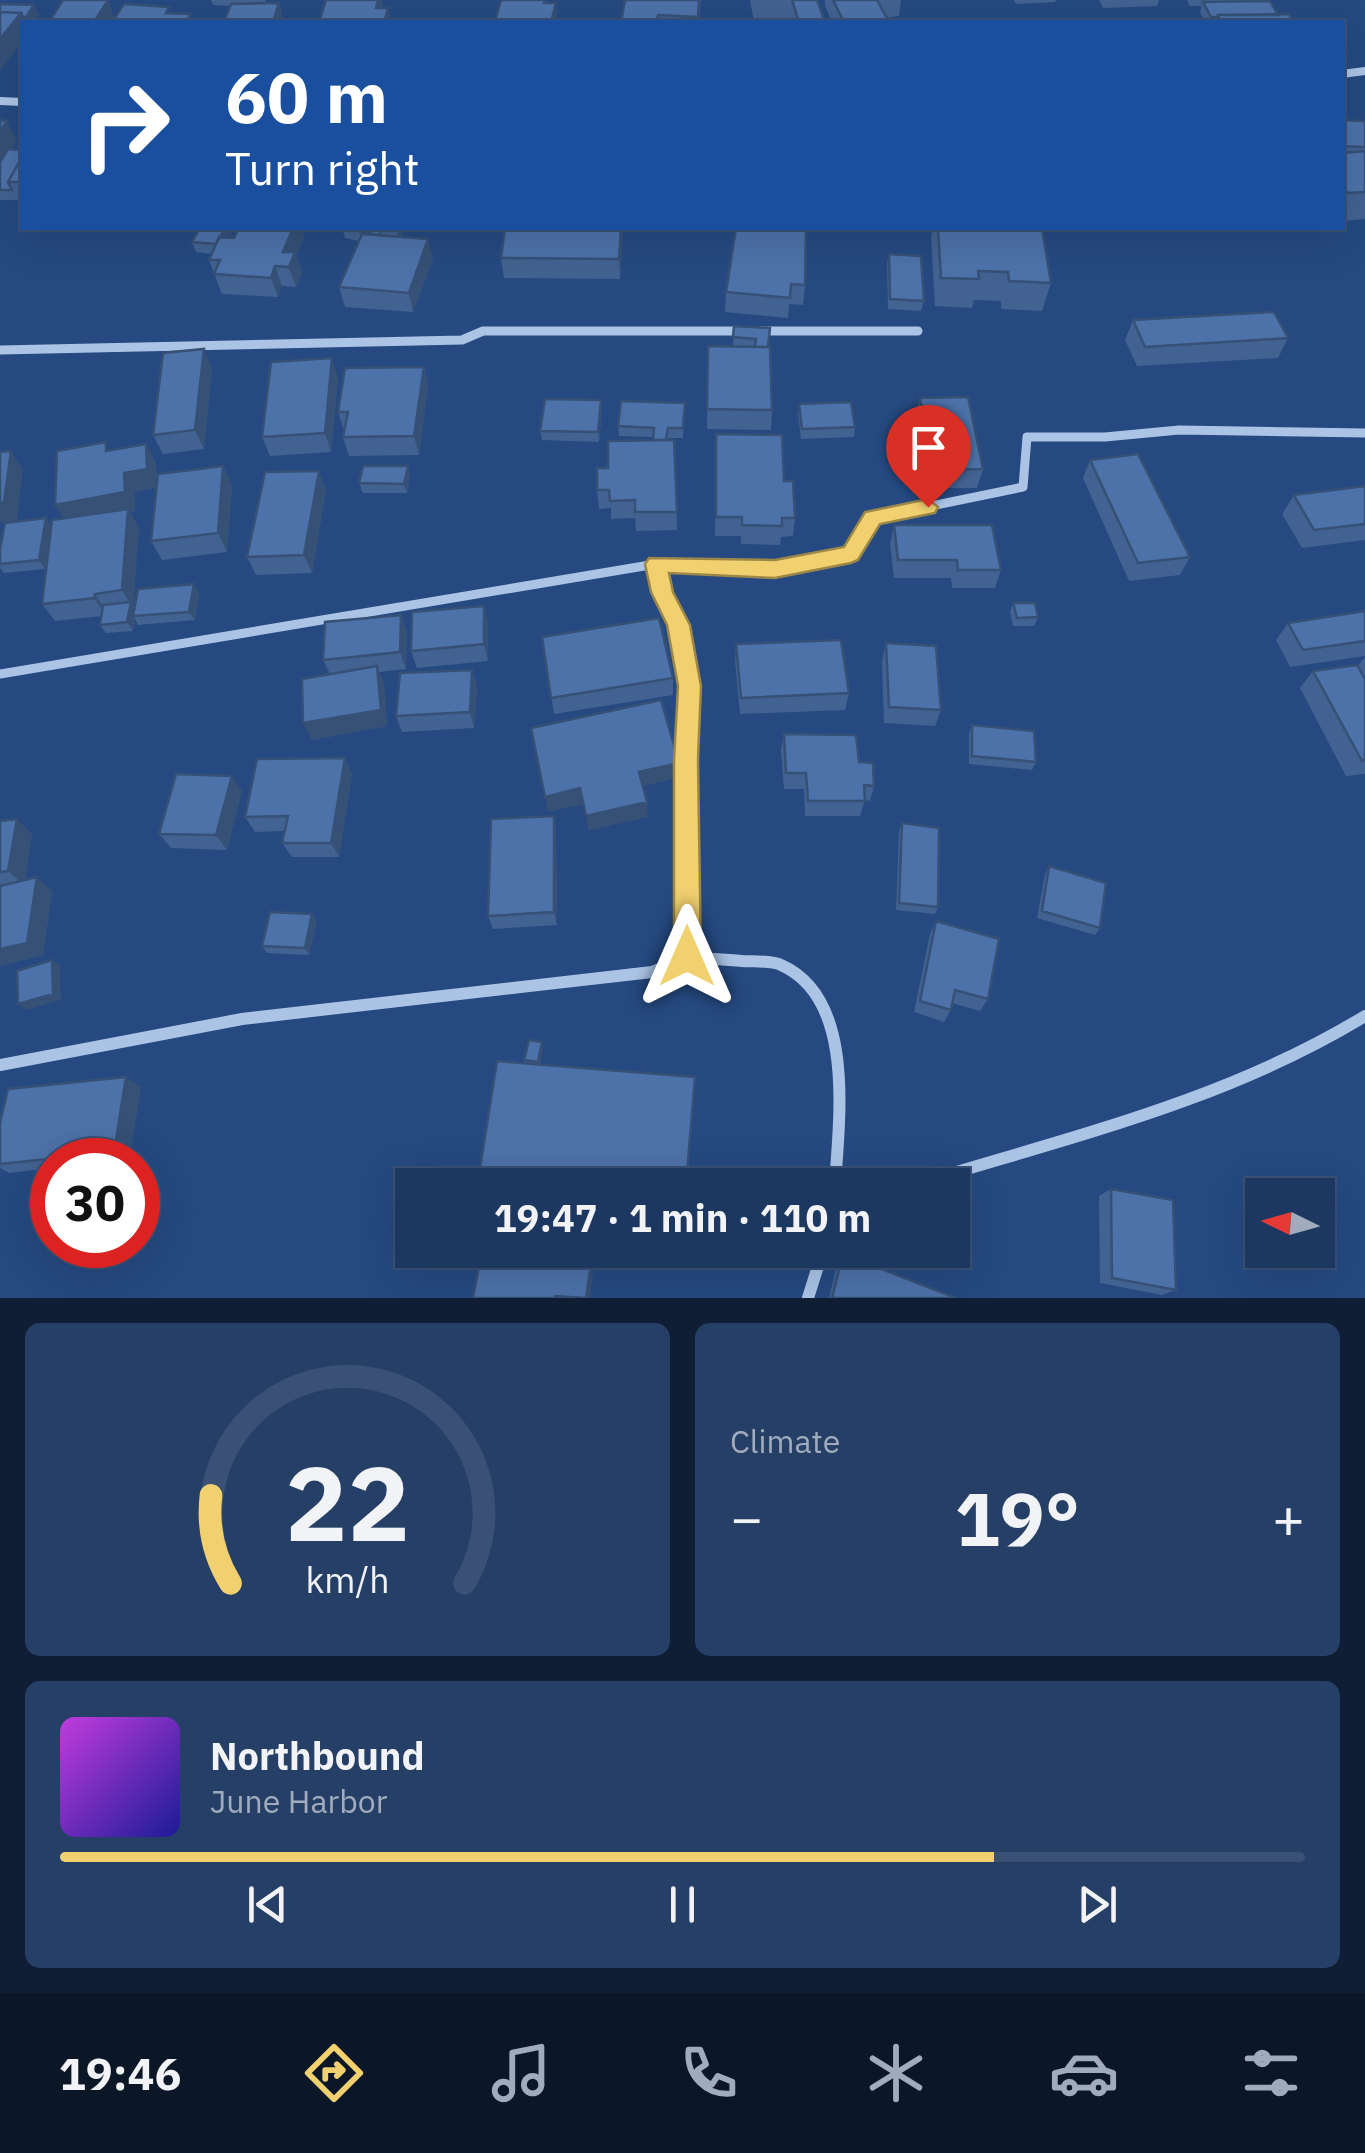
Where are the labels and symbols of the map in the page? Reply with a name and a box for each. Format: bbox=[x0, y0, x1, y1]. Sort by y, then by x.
pin bbox=[886, 405, 971, 508]
position arrow bbox=[635, 904, 739, 1008]
speed limit sign: 30 bbox=[30, 1138, 160, 1268]
north arrow bbox=[1245, 1178, 1335, 1268]

